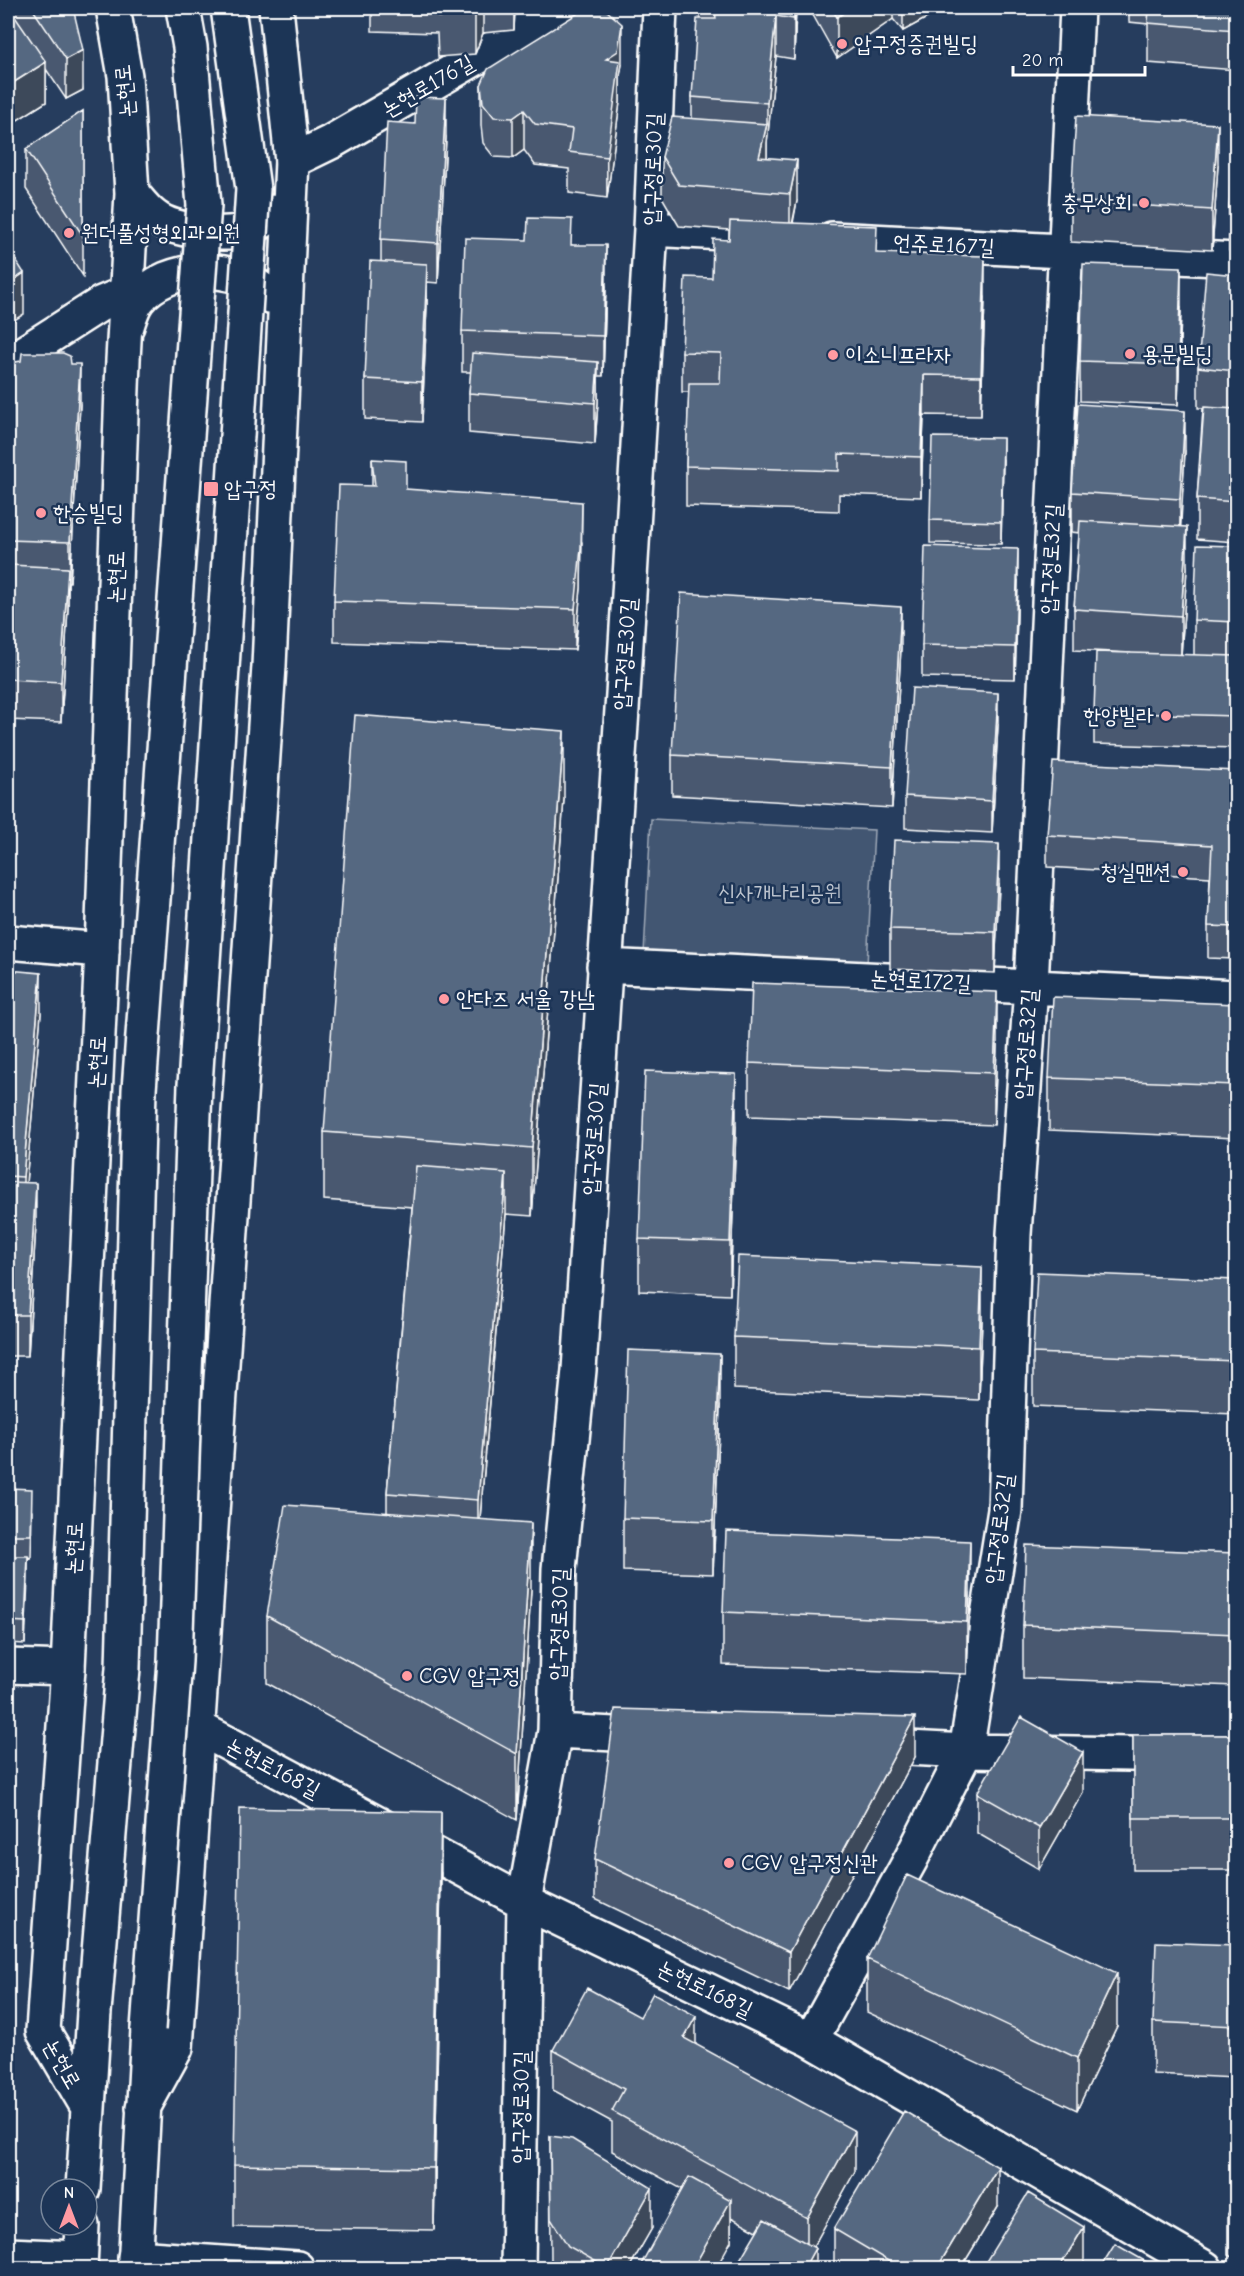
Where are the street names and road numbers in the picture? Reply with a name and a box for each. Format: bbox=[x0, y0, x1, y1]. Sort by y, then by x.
street label: 논현로176길 bbox=[377, 49, 479, 123]
street label: 논현로 bbox=[109, 63, 141, 119]
street label: 압구정로30길 bbox=[638, 112, 668, 226]
street label: 언주로167길 bbox=[892, 229, 996, 261]
street label: 압구정로32길 bbox=[1035, 503, 1067, 615]
street label: 논현로 bbox=[102, 550, 130, 604]
street label: 압구정로30길 bbox=[608, 596, 642, 711]
street label: 논현로172길 bbox=[870, 965, 973, 997]
street label: 압구정로32길 bbox=[1009, 987, 1043, 1100]
street label: 논현로 bbox=[83, 1035, 111, 1089]
street label: 압구정로30길 bbox=[577, 1081, 611, 1196]
street label: 압구정로32길 bbox=[979, 1472, 1019, 1586]
street label: 논현로 bbox=[60, 1521, 88, 1575]
street label: 압구정로30길 bbox=[544, 1567, 574, 1681]
street label: 논현로168길 bbox=[222, 1732, 325, 1804]
street label: 논현로168길 bbox=[653, 1955, 757, 2023]
street label: 논현로 bbox=[37, 2035, 87, 2093]
street label: 압구정로30길 bbox=[507, 2050, 535, 2164]

